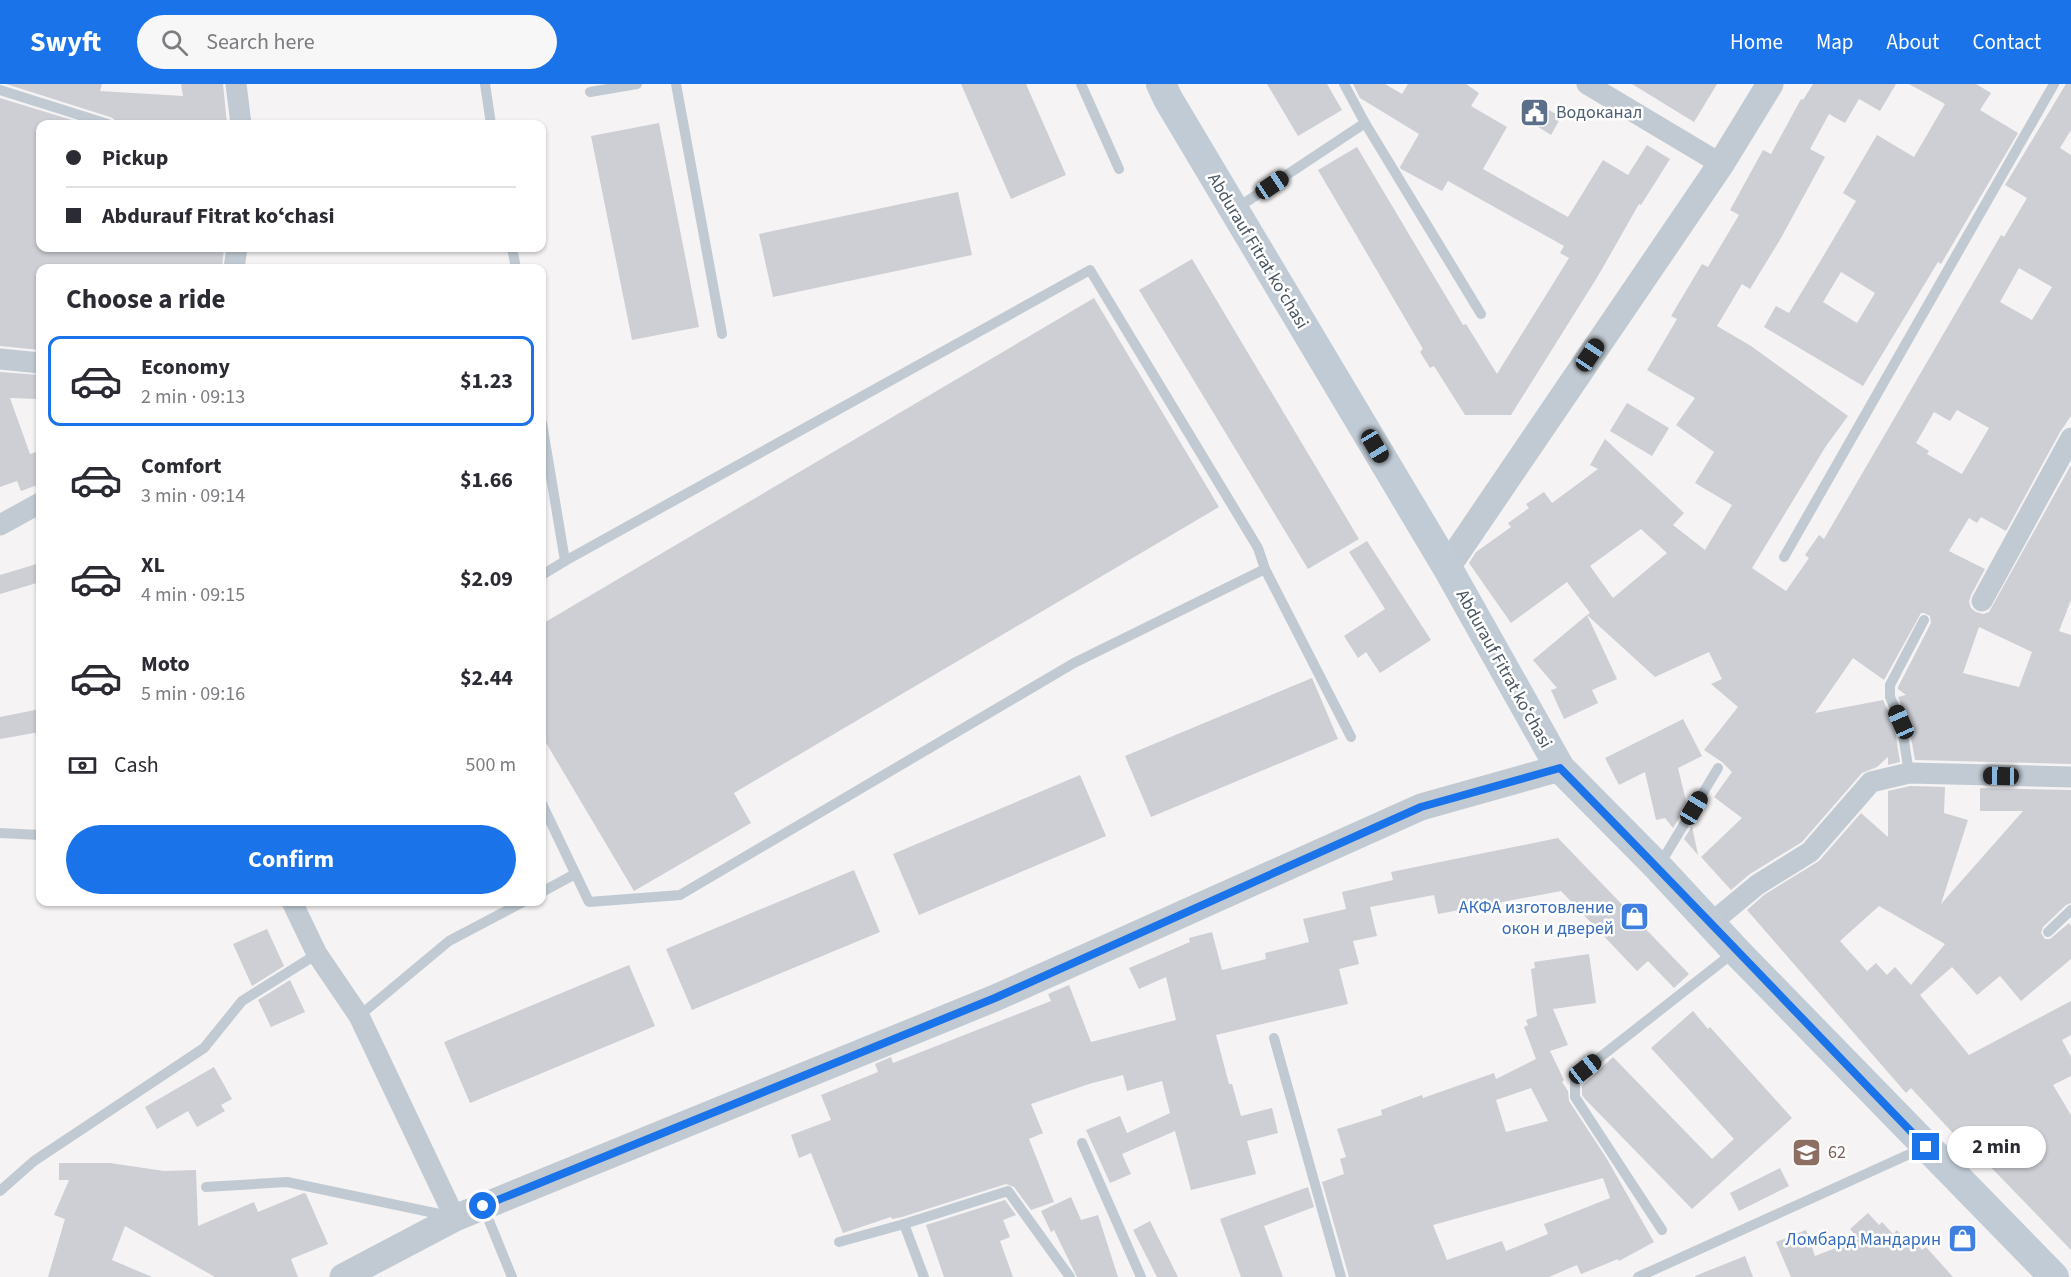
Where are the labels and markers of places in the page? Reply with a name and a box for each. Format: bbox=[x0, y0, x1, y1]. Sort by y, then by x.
public building icon: Водоканал bbox=[1519, 96, 1551, 128]
place label: Водоканал bbox=[1556, 100, 1642, 125]
place label: АКФА изготовление окон и дверей bbox=[1459, 895, 1614, 941]
shop icon: АКФА изготовление окон и дверей bbox=[1619, 901, 1651, 933]
school or university icon: 62 bbox=[1791, 1136, 1823, 1168]
place label: 62 bbox=[1828, 1140, 1846, 1165]
shop icon: Ломбард Мандарин bbox=[1946, 1223, 1978, 1255]
place label: Ломбард Мандарин bbox=[1785, 1227, 1941, 1252]

